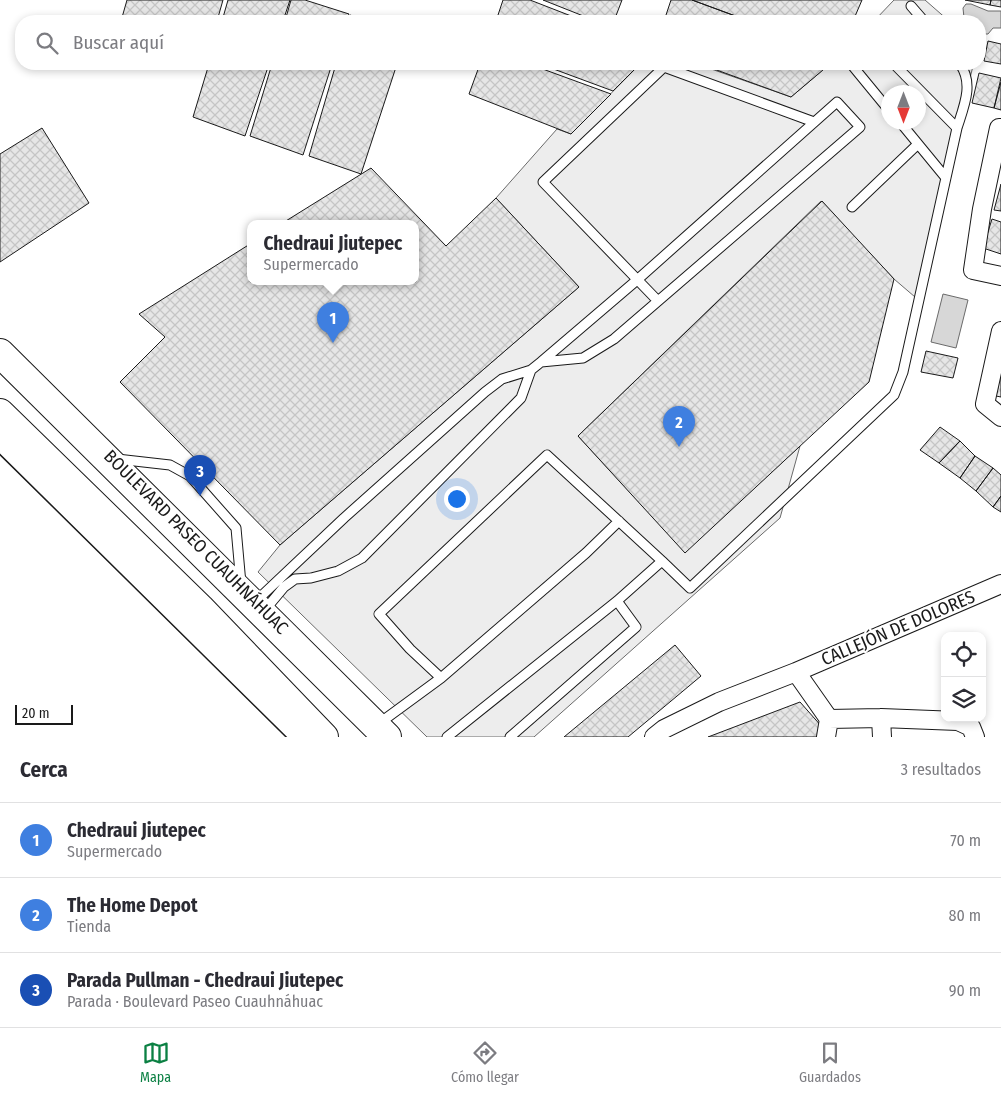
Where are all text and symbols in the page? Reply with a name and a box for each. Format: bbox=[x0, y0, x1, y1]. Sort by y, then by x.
search box bbox=[15, 15, 986, 70]
icon: search bbox=[33, 29, 61, 57]
text: Buscar aquí bbox=[73, 31, 164, 54]
north arrow bbox=[881, 85, 926, 130]
popup bbox=[247, 220, 419, 285]
text: Chedraui Jiutepec bbox=[264, 232, 402, 255]
text: Supermercado bbox=[264, 255, 359, 274]
pin: 1 bbox=[317, 302, 349, 343]
pin: 2 bbox=[663, 406, 695, 447]
street label: BOULEVARD PASEO CUAUHNÁHUAC bbox=[99, 444, 294, 639]
pin: 3 bbox=[184, 455, 216, 496]
your location bbox=[444, 486, 470, 512]
street label: CALLEJÓN DE DOLORES bbox=[818, 586, 978, 670]
map controls bbox=[941, 632, 986, 722]
button: locate bbox=[941, 632, 986, 677]
button: layers bbox=[941, 677, 986, 722]
scale bar bbox=[15, 702, 72, 725]
text: 20 m bbox=[22, 705, 50, 722]
text: Cerca bbox=[20, 757, 68, 783]
text: 3 resultados bbox=[901, 760, 981, 779]
text: Chedraui Jiutepec bbox=[67, 819, 206, 842]
text: 1 bbox=[33, 831, 39, 850]
text: 70 m bbox=[950, 831, 981, 850]
text: Supermercado bbox=[67, 842, 162, 861]
text: The Home Depot bbox=[67, 894, 198, 917]
text: 2 bbox=[32, 906, 40, 925]
text: 80 m bbox=[949, 906, 981, 925]
text: Tienda bbox=[67, 917, 111, 936]
text: Parada Pullman - Chedraui Jiutepec bbox=[67, 969, 343, 992]
text: 3 bbox=[32, 981, 40, 1000]
text: 90 m bbox=[949, 981, 981, 1000]
text: Parada · Boulevard Paseo Cuauhnáhuac bbox=[67, 992, 323, 1011]
tab: Mapa bbox=[140, 1039, 171, 1086]
tab: Cómo llegar bbox=[451, 1039, 519, 1086]
tab: Guardados bbox=[799, 1039, 861, 1086]

